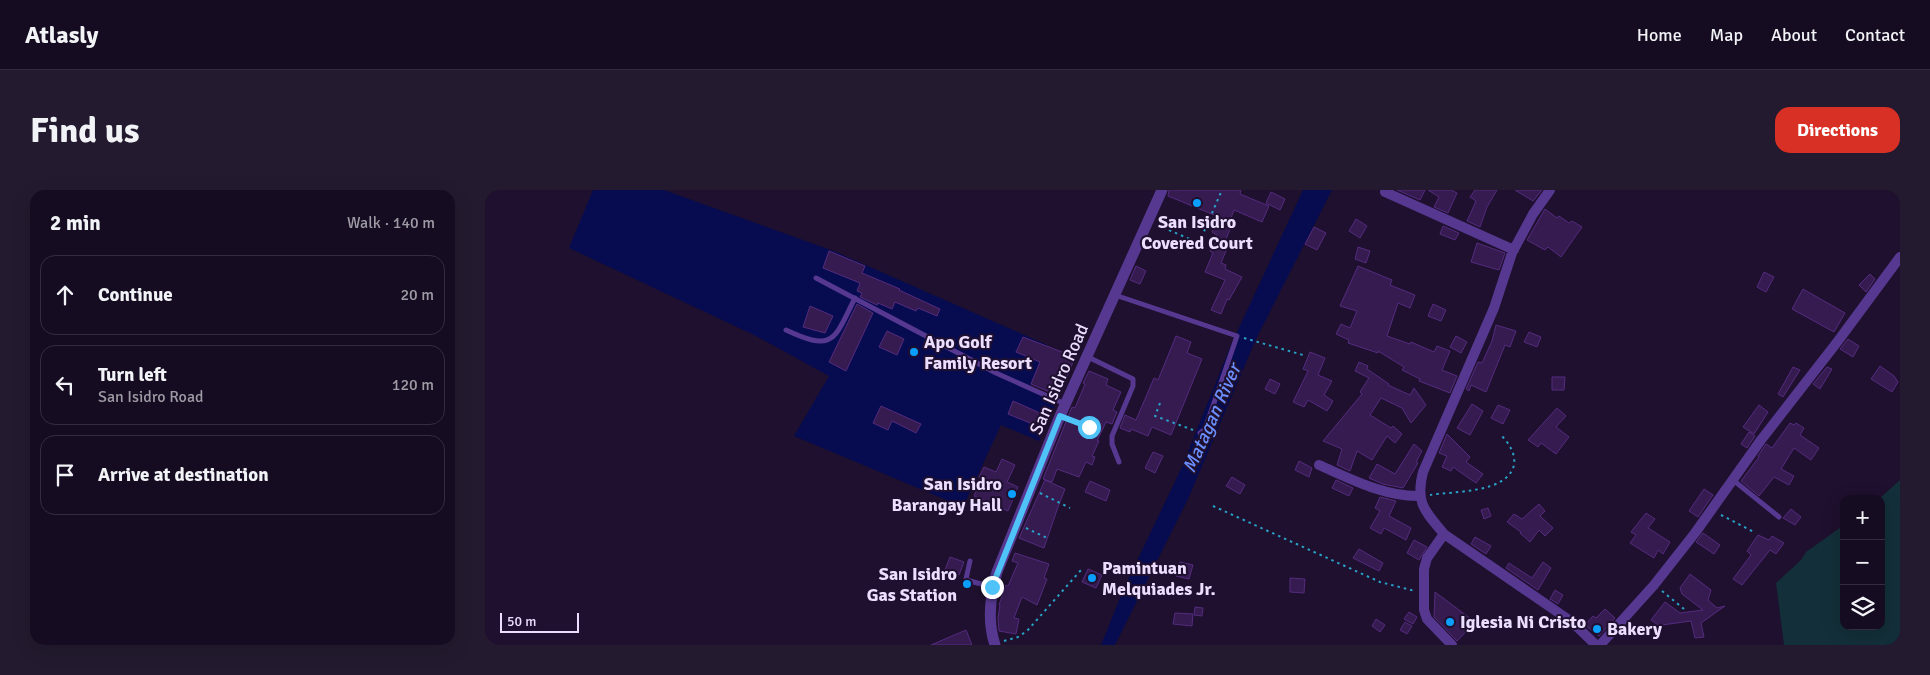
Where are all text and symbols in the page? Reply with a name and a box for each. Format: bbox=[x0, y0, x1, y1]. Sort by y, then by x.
text: Atlasly bbox=[25, 20, 98, 50]
text: Home bbox=[1637, 24, 1682, 46]
text: Map bbox=[1710, 24, 1743, 46]
text: About bbox=[1771, 24, 1817, 46]
text: Contact bbox=[1845, 24, 1905, 46]
button: Directions bbox=[1775, 107, 1900, 153]
text: Find us bbox=[30, 109, 140, 152]
marker: San Isidro Covered Court bbox=[1191, 197, 1203, 209]
text: 2 min bbox=[50, 210, 101, 236]
place label: San Isidro Covered Court bbox=[1141, 211, 1253, 254]
text: Walk · 140 m bbox=[347, 213, 435, 233]
icon: ahead bbox=[51, 281, 79, 309]
text: Continue bbox=[98, 283, 173, 307]
text: 20 m bbox=[400, 285, 434, 305]
street label: San Isidro Road bbox=[1025, 320, 1093, 438]
place label: Apo Golf Family Resort bbox=[924, 331, 1032, 374]
marker: Apo Golf Family Resort bbox=[908, 346, 920, 358]
water label: Matagan River bbox=[1177, 358, 1248, 476]
text: Turn left bbox=[98, 363, 167, 387]
icon: left bbox=[51, 371, 79, 399]
text: 120 m bbox=[392, 375, 434, 395]
text: San Isidro Road bbox=[98, 387, 203, 407]
route start bbox=[1078, 416, 1101, 439]
icon: arrive bbox=[51, 461, 79, 489]
text: Arrive at destination bbox=[98, 463, 269, 487]
place label: San Isidro Barangay Hall bbox=[891, 473, 1002, 516]
marker: San Isidro Barangay Hall bbox=[1006, 488, 1018, 500]
map controls bbox=[1840, 495, 1885, 630]
button: + bbox=[1840, 495, 1885, 540]
button: − bbox=[1840, 540, 1885, 585]
place label: Pamintuan Melquiades Jr. bbox=[1102, 557, 1216, 600]
place label: San Isidro Gas Station bbox=[867, 563, 957, 606]
marker: Pamintuan Melquiades Jr. bbox=[1086, 572, 1098, 584]
route end bbox=[981, 576, 1004, 599]
marker: San Isidro Gas Station bbox=[961, 578, 973, 590]
button: layers bbox=[1840, 585, 1885, 630]
scale bar bbox=[500, 610, 579, 633]
place label: Iglesia Ni Cristo bbox=[1460, 611, 1586, 633]
text: 50 m bbox=[507, 613, 536, 630]
marker: Iglesia Ni Cristo bbox=[1444, 616, 1456, 628]
place label: Bakery bbox=[1607, 618, 1662, 640]
marker: Bakery bbox=[1591, 623, 1603, 635]

